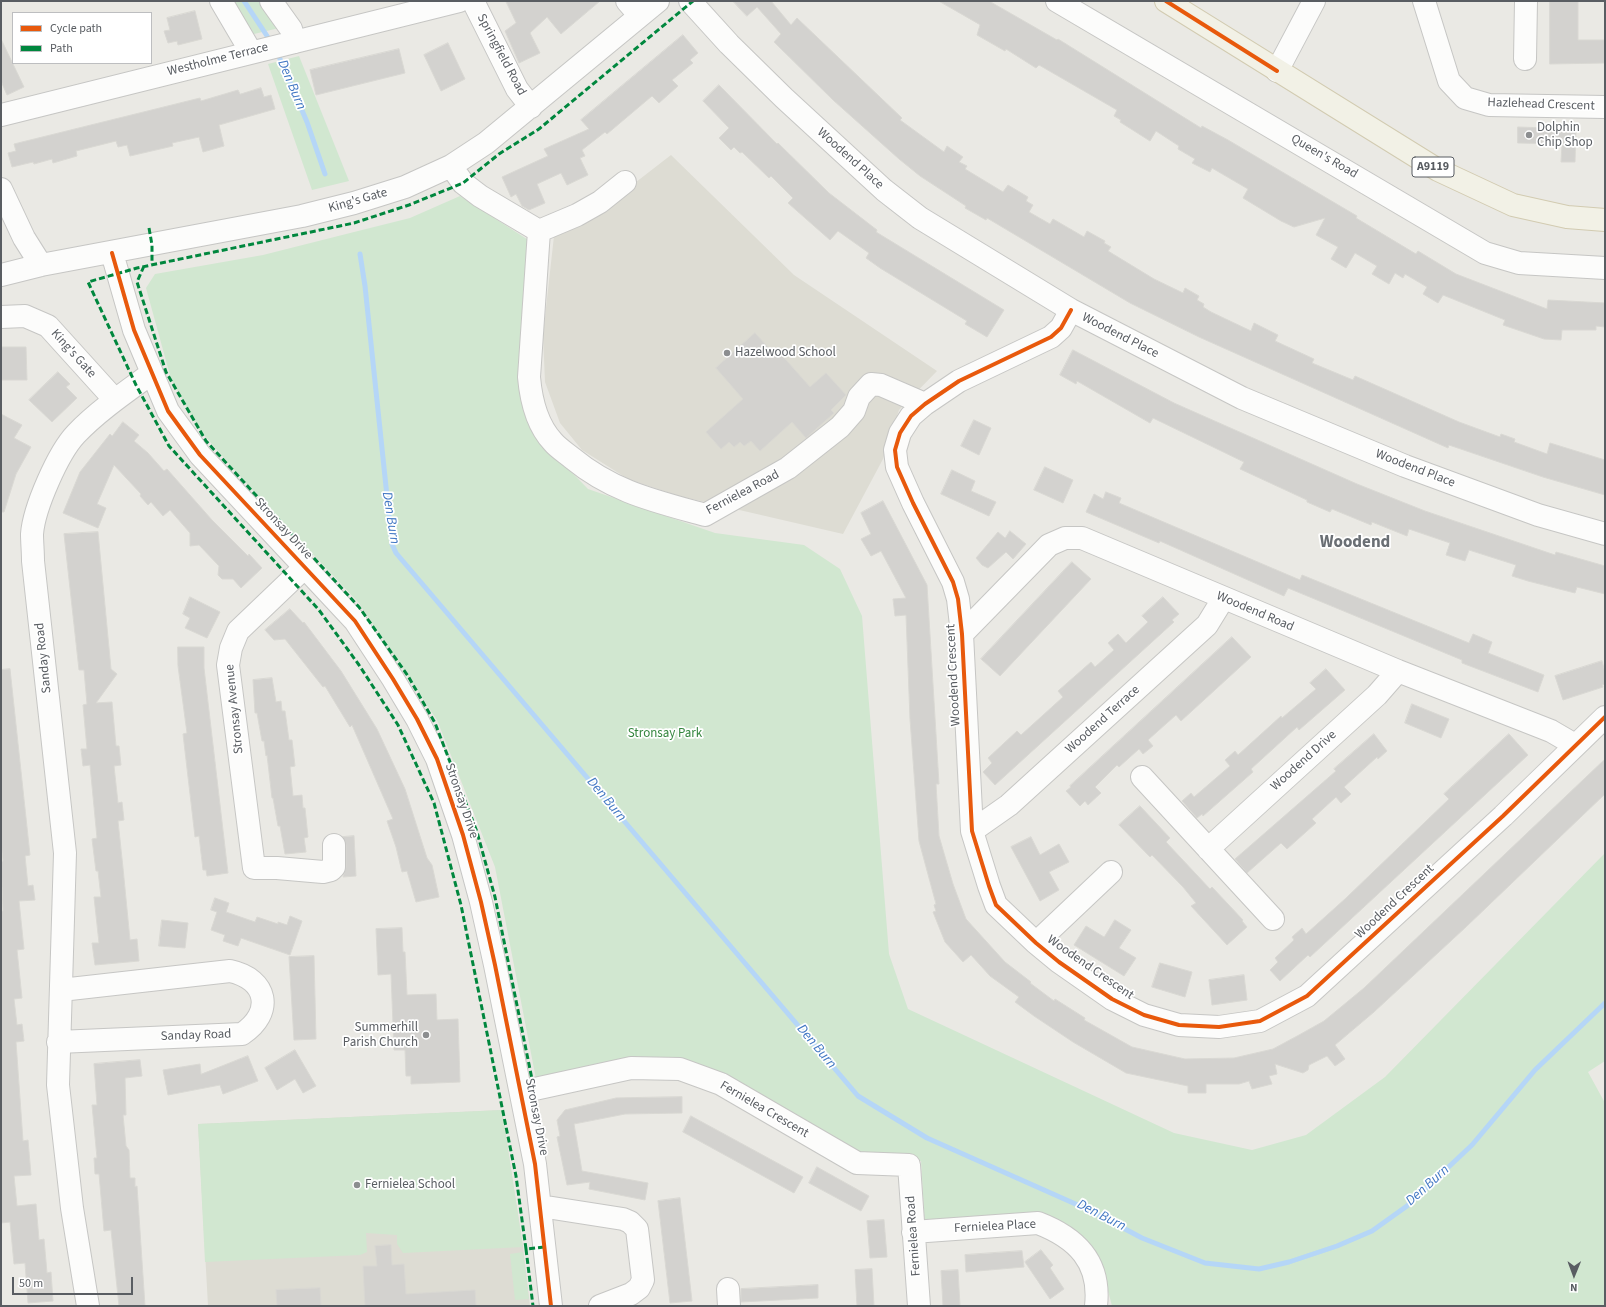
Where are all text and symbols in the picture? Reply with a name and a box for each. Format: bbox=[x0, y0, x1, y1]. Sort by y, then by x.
legend bbox=[12, 12, 152, 64]
street label: Springfield Road bbox=[473, 12, 529, 98]
text: Cycle path bbox=[50, 20, 102, 37]
text: Path bbox=[50, 40, 73, 57]
street label: Westholme Terrace bbox=[166, 40, 270, 80]
water label: Den Burn bbox=[273, 58, 309, 112]
street label: Hazlehead Crescent bbox=[1487, 95, 1595, 115]
place label: Dolphin Chip Shop bbox=[1537, 120, 1593, 151]
street label: Woodend Place bbox=[813, 125, 887, 193]
marker: Dolphin Chip Shop bbox=[1524, 130, 1534, 140]
street label: Queen's Road bbox=[1288, 132, 1360, 182]
road number: A9119 bbox=[1412, 157, 1454, 177]
street label: King's Gate bbox=[327, 185, 389, 217]
street label: Woodend Place bbox=[1079, 310, 1161, 362]
street label: King's Gate bbox=[47, 326, 99, 382]
place label: Hazelwood School bbox=[735, 345, 836, 361]
marker: Hazelwood School bbox=[722, 348, 732, 358]
street label: Woodend Place bbox=[1373, 447, 1457, 491]
street label: Fernielea Road bbox=[704, 467, 782, 519]
water label: Den Burn bbox=[378, 491, 402, 545]
street label: Stronsay Drive bbox=[251, 495, 315, 563]
district label: Woodend bbox=[1320, 533, 1390, 553]
street label: Woodend Road bbox=[1214, 589, 1296, 635]
street label: Sanday Road bbox=[33, 622, 55, 694]
street label: Woodend Crescent bbox=[944, 624, 964, 726]
street label: Stronsay Avenue bbox=[223, 663, 247, 755]
street label: Woodend Terrace bbox=[1063, 682, 1143, 758]
park label: Stronsay Park bbox=[628, 726, 702, 742]
street label: Woodend Drive bbox=[1268, 727, 1340, 795]
street label: Stronsay Drive bbox=[441, 761, 481, 841]
water label: Den Burn bbox=[583, 774, 629, 826]
street label: Woodend Crescent bbox=[1352, 861, 1438, 943]
street label: Woodend Crescent bbox=[1044, 932, 1136, 1004]
place label: Summerhill Parish Church bbox=[343, 1020, 418, 1051]
water label: Den Burn bbox=[793, 1021, 839, 1073]
street label: Sanday Road bbox=[160, 1027, 232, 1045]
marker: Summerhill Parish Church bbox=[421, 1030, 431, 1040]
street label: Stronsay Drive bbox=[521, 1077, 551, 1157]
street label: Fernielea Crescent bbox=[717, 1078, 811, 1142]
water label: Den Burn bbox=[1403, 1162, 1453, 1210]
place label: Fernielea School bbox=[365, 1177, 455, 1193]
marker: Fernielea School bbox=[352, 1180, 362, 1190]
street label: Fernielea Road bbox=[903, 1195, 925, 1277]
water label: Den Burn bbox=[1074, 1197, 1128, 1235]
street label: Fernielea Place bbox=[954, 1217, 1036, 1237]
north arrow bbox=[1554, 1255, 1594, 1295]
scale bar bbox=[14, 1269, 135, 1295]
text: 50 m bbox=[19, 1275, 43, 1292]
text: N bbox=[1570, 1280, 1578, 1295]

